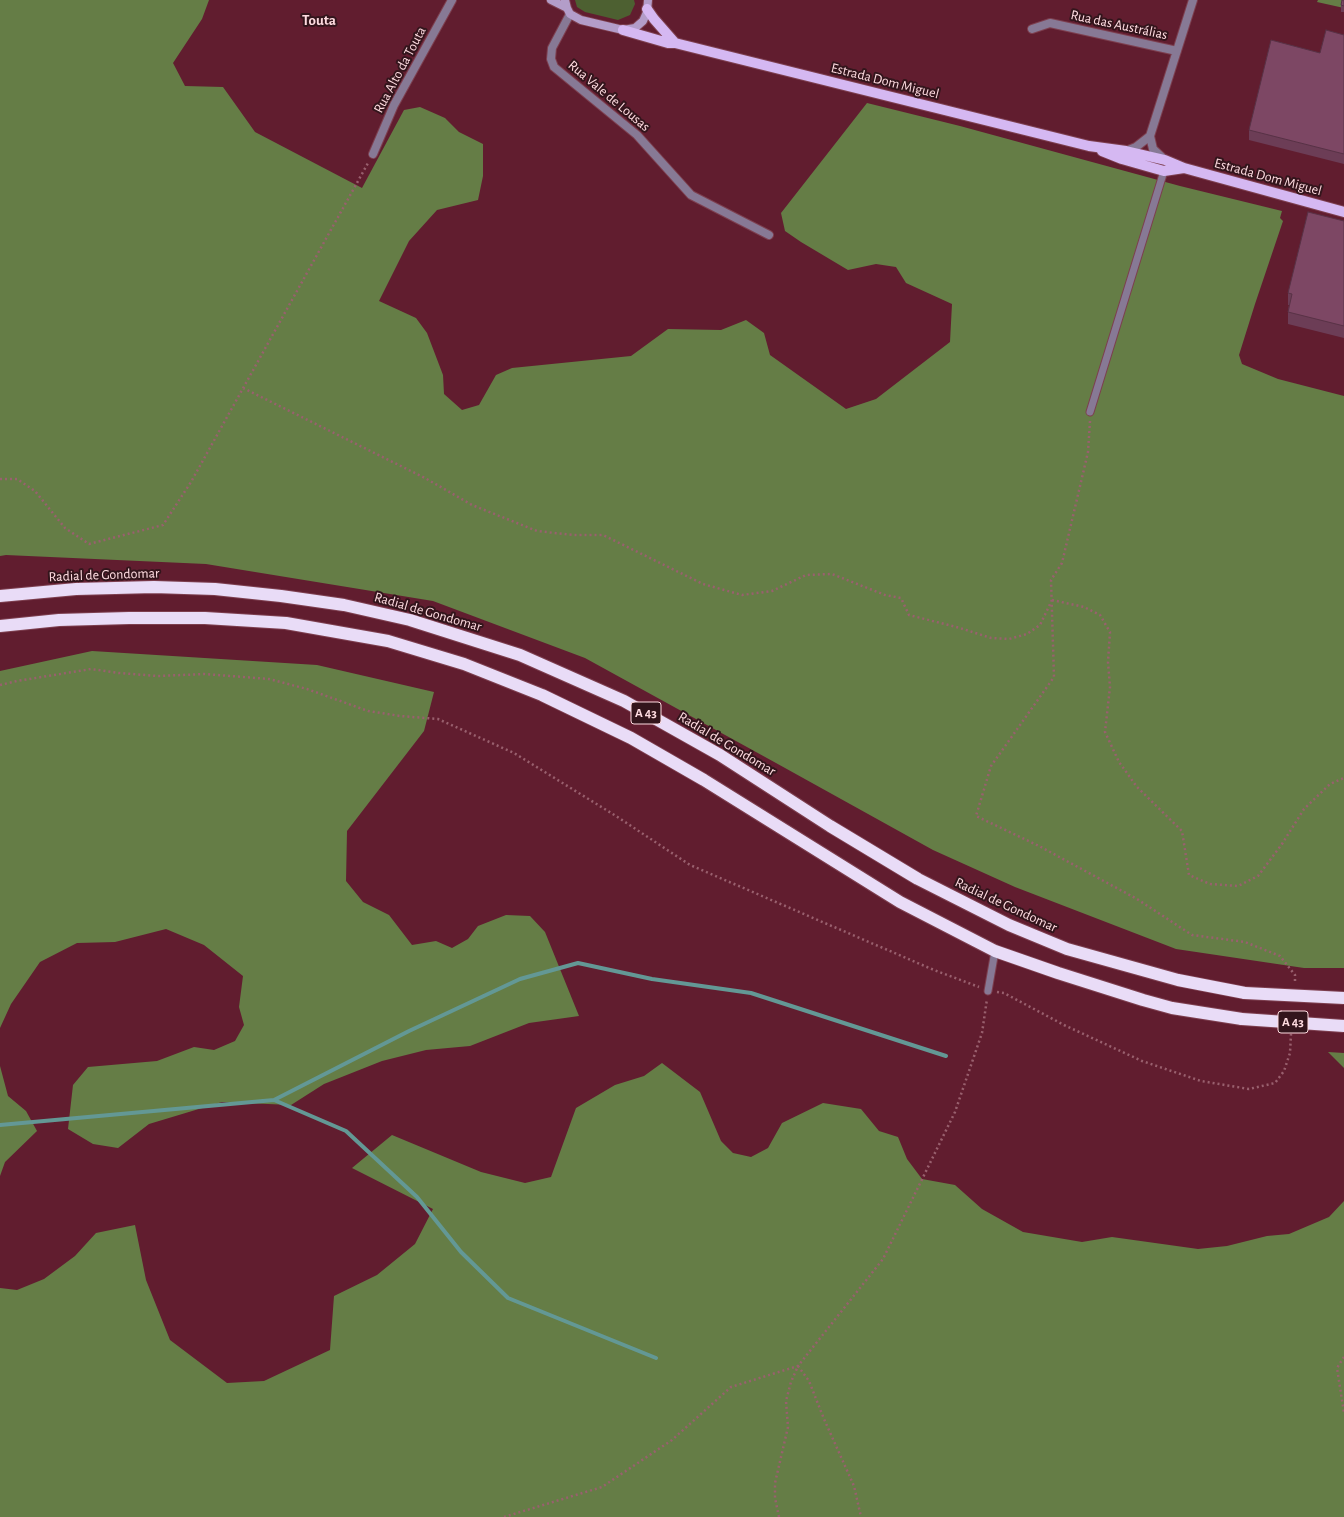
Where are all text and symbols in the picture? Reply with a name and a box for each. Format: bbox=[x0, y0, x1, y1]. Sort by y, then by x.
street label: Rua das Austrálias bbox=[1069, 7, 1169, 43]
district label: Touta bbox=[302, 11, 336, 29]
street label: Rua Alto da Touta bbox=[370, 24, 430, 116]
street label: Rua Vale de Lousas bbox=[565, 57, 653, 135]
street label: Estrada Dom Miguel bbox=[829, 59, 941, 103]
street label: Estrada Dom Miguel bbox=[1212, 155, 1324, 199]
street label: Radial de Gondomar bbox=[48, 565, 160, 585]
street label: Radial de Gondomar bbox=[372, 589, 484, 635]
road number: A 43 bbox=[631, 702, 661, 724]
street label: Radial de Gondomar bbox=[675, 708, 779, 780]
street label: Radial de Gondomar bbox=[952, 874, 1060, 936]
road number: A 43 bbox=[1278, 1011, 1308, 1033]

